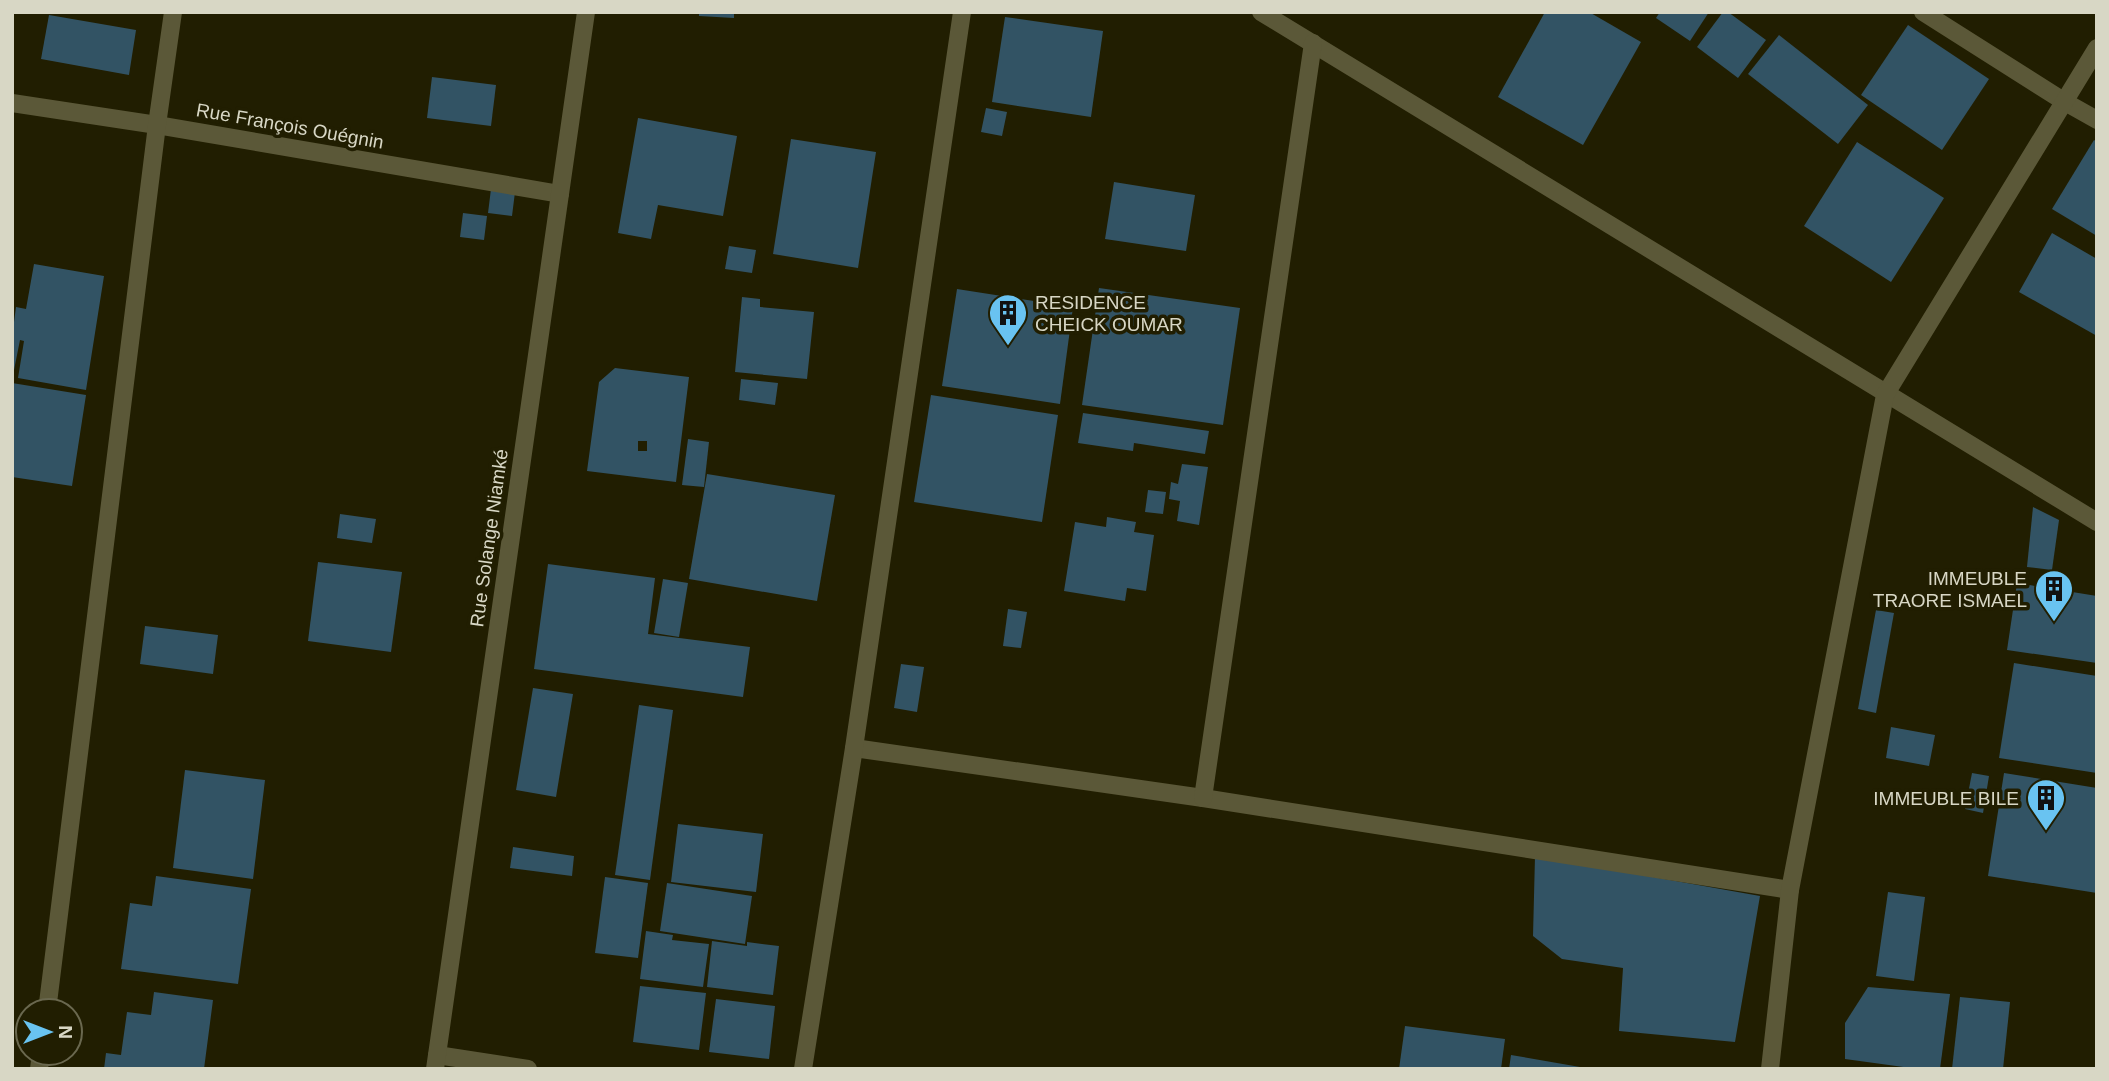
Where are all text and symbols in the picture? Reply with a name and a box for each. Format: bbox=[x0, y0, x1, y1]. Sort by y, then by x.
street label: Rue François Ouégnin bbox=[195, 99, 385, 153]
building icon: RESIDENCE CHEICK OUMAR bbox=[987, 292, 1029, 347]
place label: RESIDENCE CHEICK OUMAR bbox=[1035, 292, 1183, 335]
street label: Rue Solange Niamké bbox=[466, 448, 512, 628]
place label: IMMEUBLE TRAORE ISMAEL bbox=[1873, 568, 2027, 611]
building icon: IMMEUBLE TRAORE ISMAEL bbox=[2033, 568, 2075, 623]
building icon: IMMEUBLE BILE bbox=[2025, 777, 2067, 832]
place label: IMMEUBLE BILE bbox=[1873, 788, 2019, 809]
north arrow bbox=[14, 997, 84, 1067]
text: N bbox=[55, 1025, 76, 1039]

